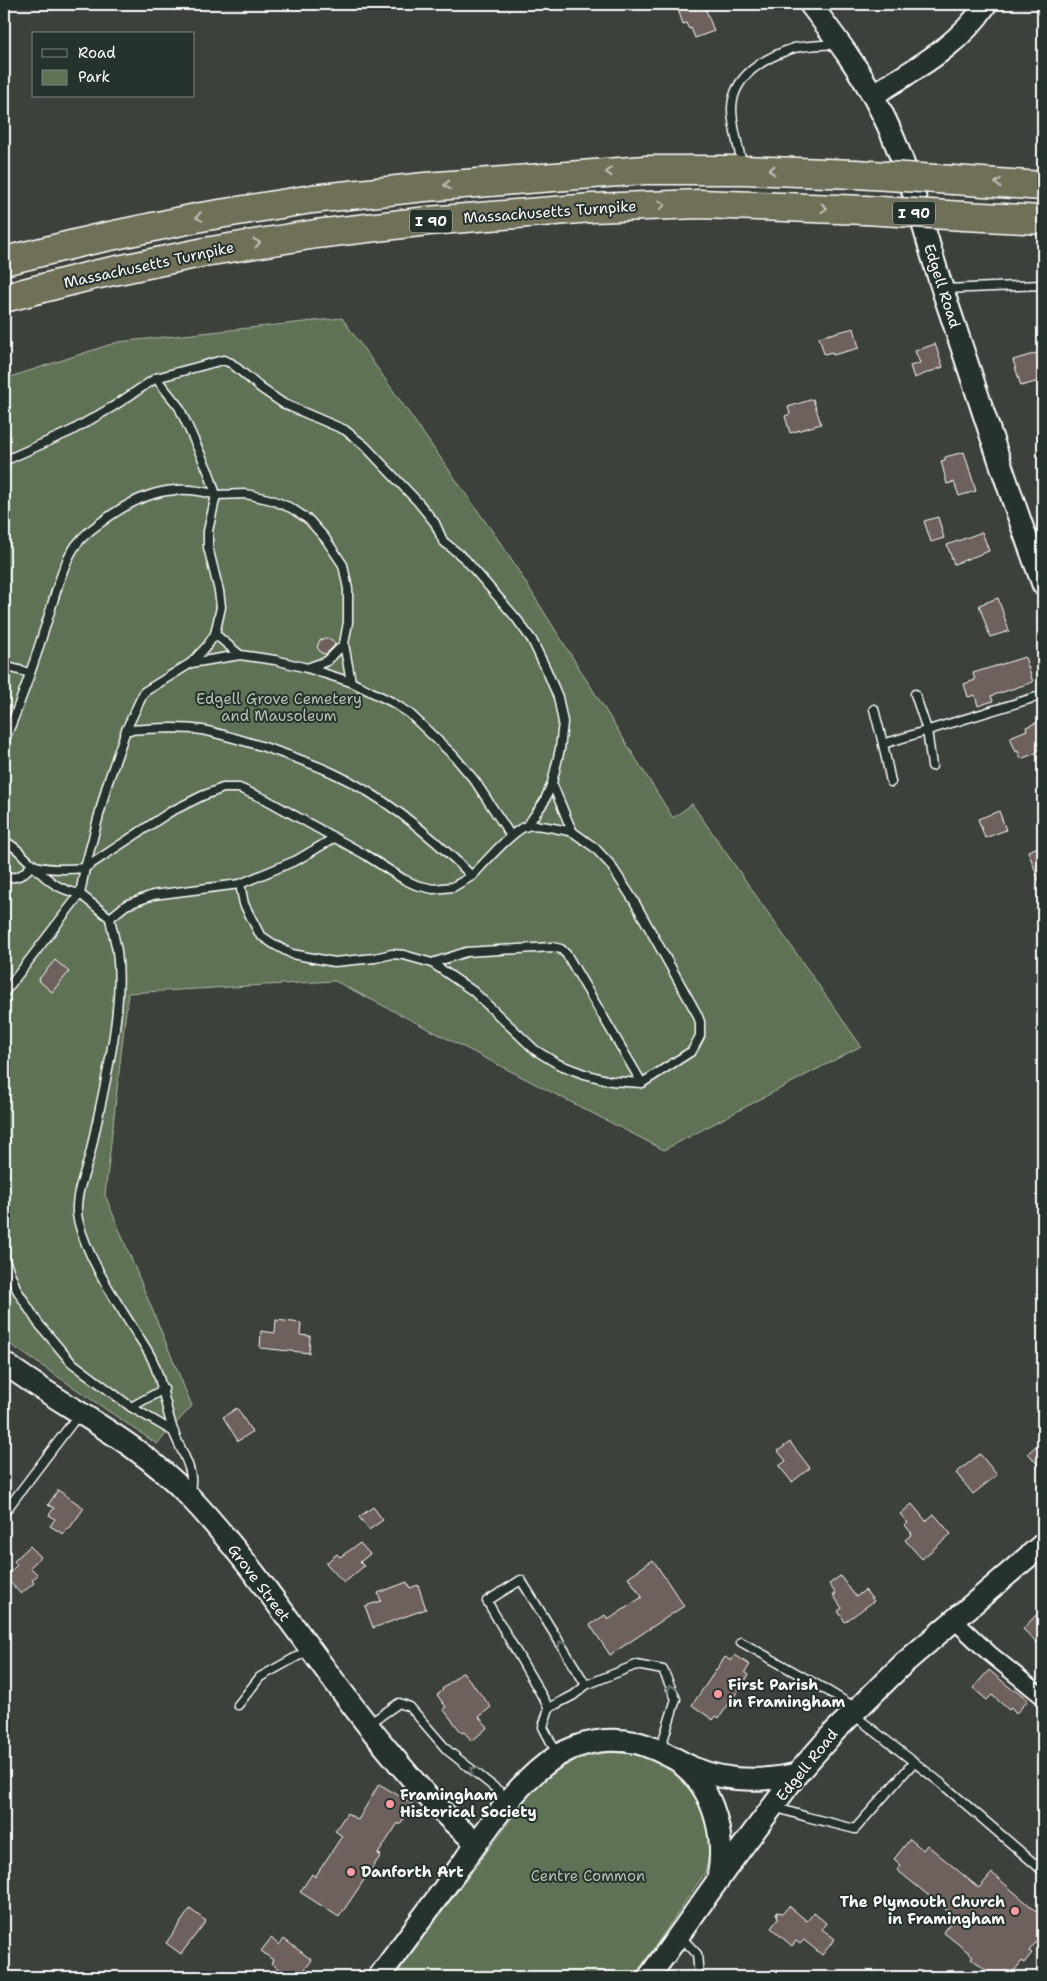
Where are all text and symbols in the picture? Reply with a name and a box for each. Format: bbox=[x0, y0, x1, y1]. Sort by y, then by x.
legend bbox=[32, 32, 195, 98]
text: Road bbox=[78, 43, 116, 63]
text: Park bbox=[78, 67, 110, 87]
one-way arrow bbox=[767, 165, 775, 176]
one-way arrow bbox=[605, 166, 613, 177]
one-way arrow bbox=[994, 177, 1002, 188]
one-way arrow bbox=[443, 179, 451, 190]
street label: Massachusetts Turnpike bbox=[463, 196, 637, 228]
one-way arrow bbox=[658, 200, 666, 210]
one-way arrow bbox=[821, 202, 829, 213]
road number: I 90 bbox=[893, 202, 935, 224]
road number: I 90 bbox=[410, 210, 452, 232]
one-way arrow bbox=[195, 212, 204, 222]
street label: Massachusetts Turnpike bbox=[62, 237, 236, 293]
one-way arrow bbox=[252, 239, 261, 249]
street label: Edgell Road bbox=[919, 241, 965, 331]
park label: Edgell Grove Cemetery and Mausoleum bbox=[196, 689, 362, 726]
street label: Grove Street bbox=[223, 1540, 295, 1626]
one-way arrow bbox=[557, 1640, 567, 1649]
place label: First Parish in Framingham bbox=[728, 1675, 846, 1712]
one-way arrow bbox=[666, 1684, 677, 1693]
marker: First Parish in Framingham bbox=[712, 1688, 724, 1700]
street label: Edgell Road bbox=[772, 1724, 843, 1805]
one-way arrow bbox=[470, 1767, 479, 1775]
place label: Framingham Historical Society bbox=[400, 1785, 537, 1822]
marker: Framingham Historical Society bbox=[384, 1798, 396, 1810]
place label: Danforth Art bbox=[361, 1862, 464, 1882]
marker: Danforth Art bbox=[345, 1866, 357, 1878]
park label: Centre Common bbox=[531, 1866, 645, 1886]
place label: The Plymouth Church in Framingham bbox=[840, 1892, 1005, 1929]
marker: The Plymouth Church in Framingham bbox=[1009, 1905, 1021, 1917]

